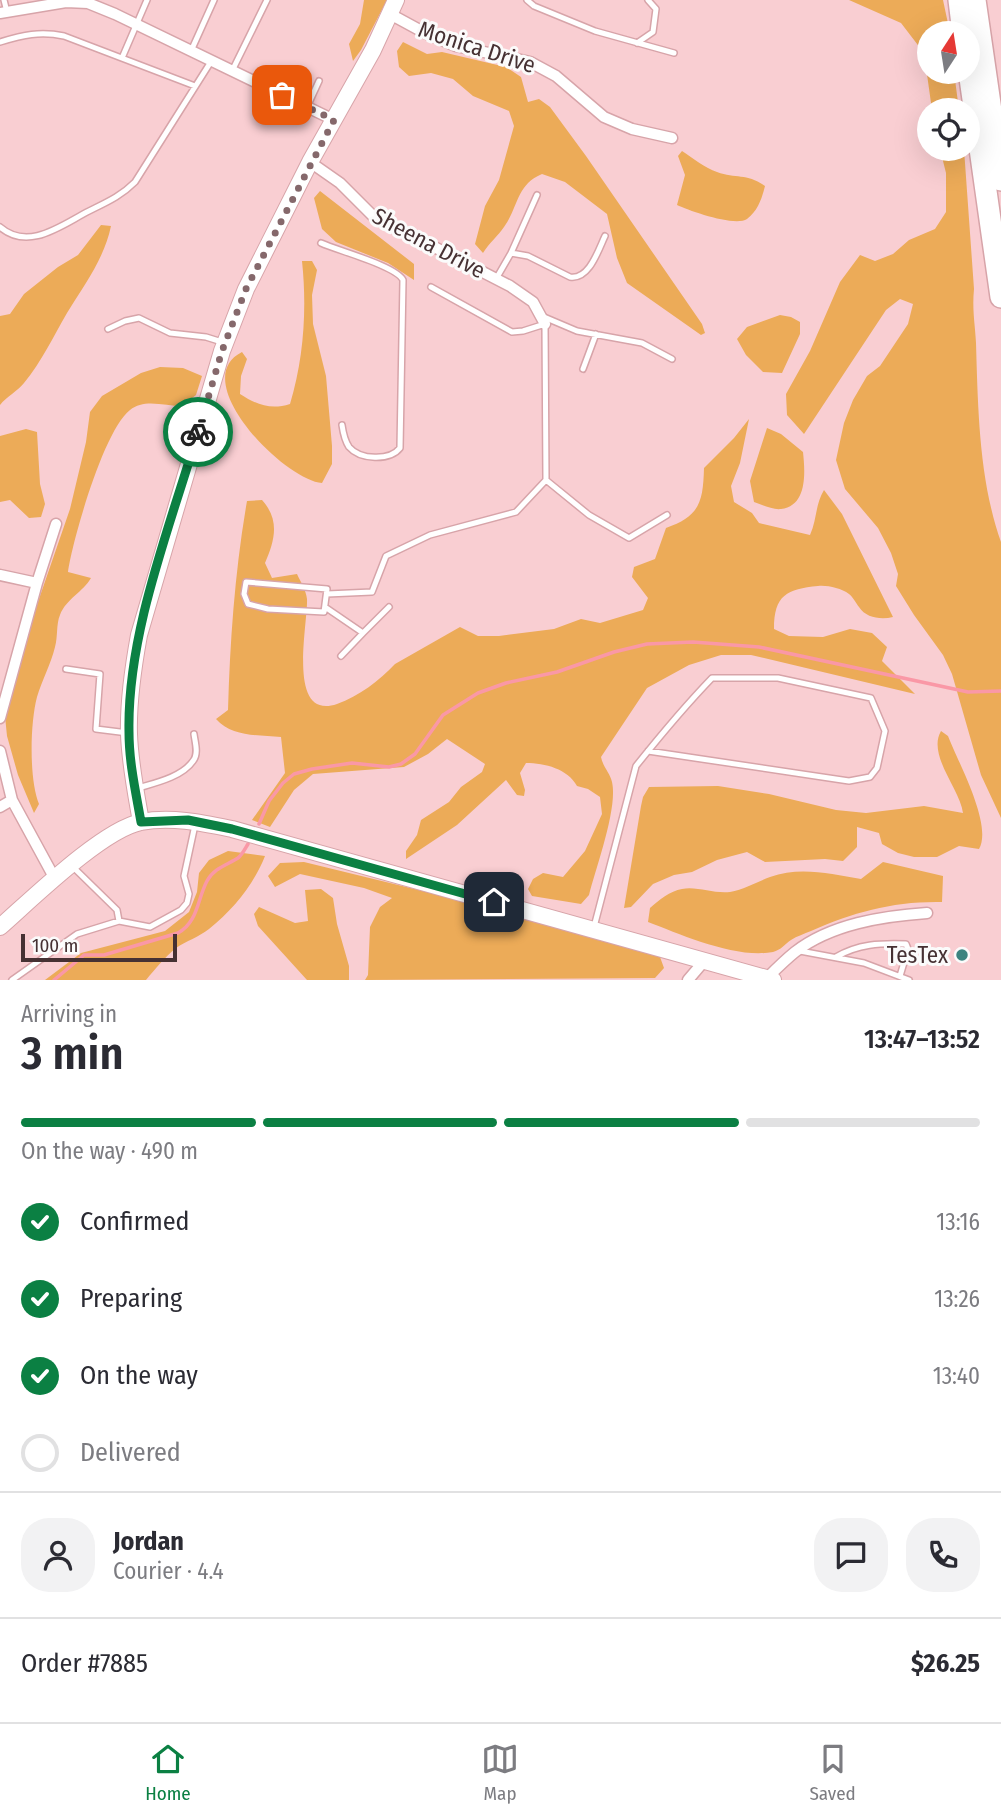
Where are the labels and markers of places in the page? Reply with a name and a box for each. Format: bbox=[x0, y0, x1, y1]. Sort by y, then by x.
pin bbox=[252, 65, 312, 125]
pin bbox=[464, 872, 524, 932]
place label: TesTex bbox=[887, 941, 948, 969]
marker: TesTex bbox=[954, 947, 970, 963]

